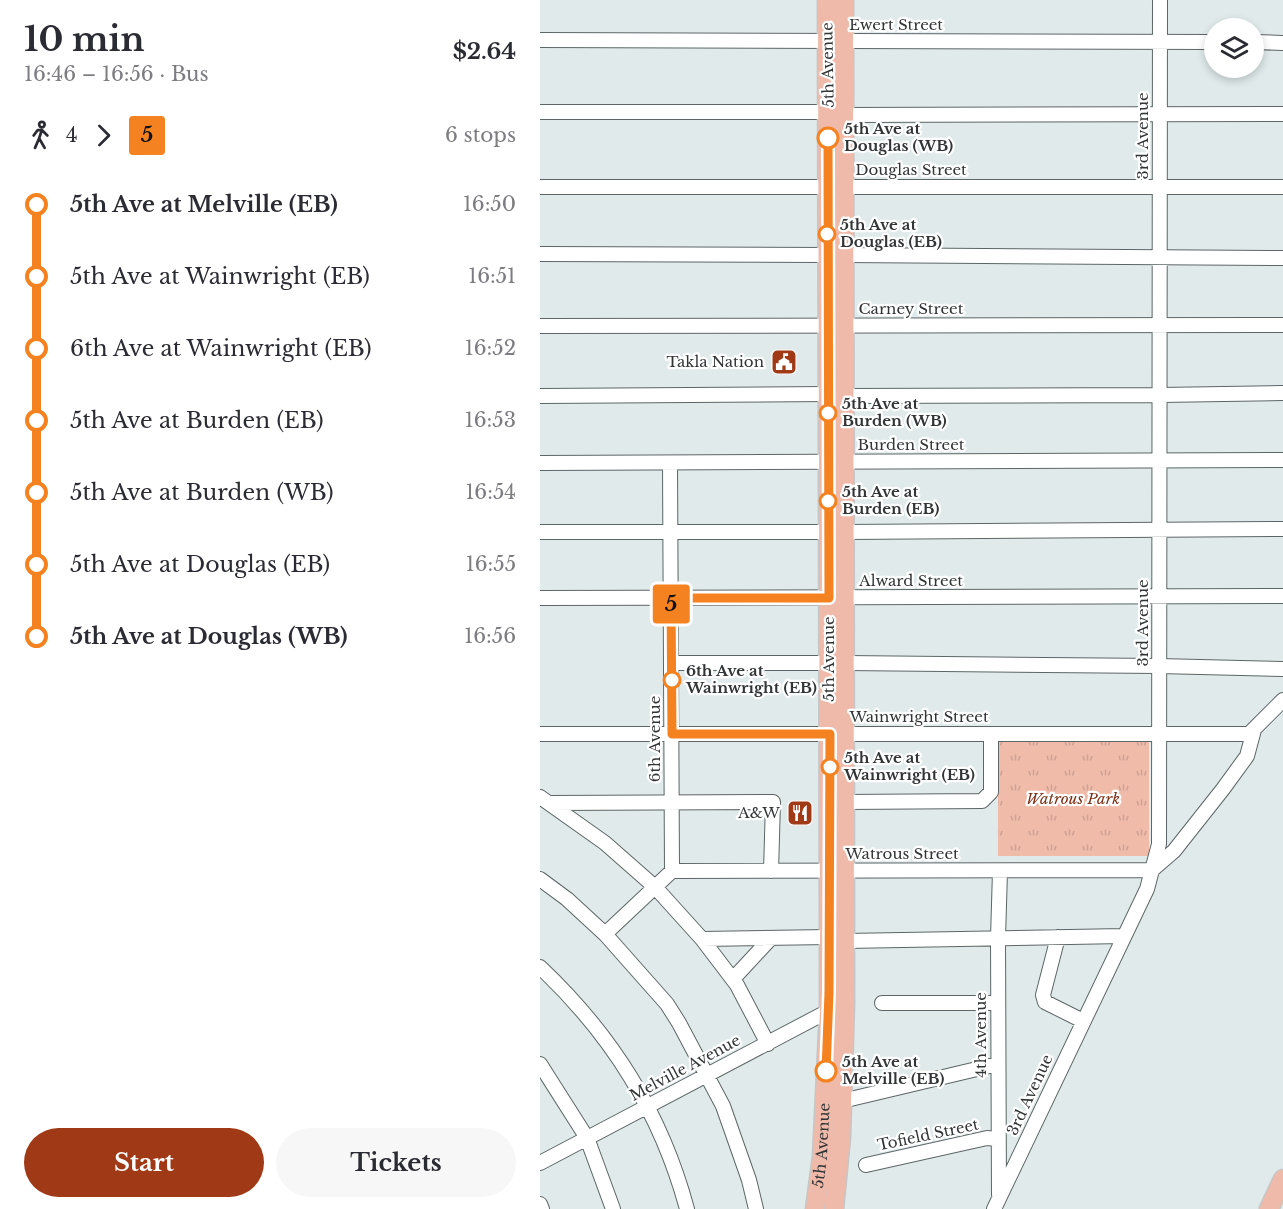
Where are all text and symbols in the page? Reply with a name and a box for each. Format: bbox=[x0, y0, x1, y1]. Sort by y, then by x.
street label: Ewert Street bbox=[849, 15, 943, 34]
map controls bbox=[1204, 18, 1264, 78]
button: layers bbox=[1204, 18, 1264, 78]
text: 10 min bbox=[24, 19, 144, 60]
street label: 5th Avenue bbox=[817, 22, 838, 108]
text: $2.64 bbox=[453, 38, 516, 65]
text: 16:46 – 16:56 · Bus bbox=[24, 62, 209, 86]
street label: 3rd Avenue bbox=[1133, 92, 1152, 180]
icon: walk bbox=[24, 119, 57, 152]
icon: forward bbox=[87, 119, 120, 152]
place label: 5th Ave at Douglas (WB) bbox=[844, 119, 953, 155]
text: 5 bbox=[141, 122, 153, 148]
text: 4 bbox=[66, 123, 78, 147]
text: 6 stops bbox=[445, 123, 516, 147]
marker: 5th Ave at Douglas (WB) bbox=[817, 127, 839, 149]
street label: Douglas Street bbox=[855, 160, 967, 179]
text: 5th Ave at Melville (EB) bbox=[70, 191, 338, 218]
text: 16:50 bbox=[463, 192, 516, 216]
place label: 5th Ave at Douglas (EB) bbox=[840, 215, 942, 251]
marker: 5th Ave at Douglas (EB) bbox=[818, 225, 836, 243]
text: 5th Ave at Wainwright (EB) bbox=[70, 263, 370, 290]
text: 16:51 bbox=[468, 264, 516, 288]
street label: Carney Street bbox=[859, 299, 964, 318]
text: 6th Ave at Wainwright (EB) bbox=[70, 335, 372, 362]
text: 16:52 bbox=[465, 336, 516, 360]
public building icon: Takla Nation bbox=[769, 347, 799, 377]
place label: Takla Nation bbox=[666, 352, 764, 371]
place label: 5th Ave at Burden (WB) bbox=[842, 394, 947, 430]
marker: 5th Ave at Burden (WB) bbox=[819, 404, 837, 422]
text: 5th Ave at Burden (EB) bbox=[70, 407, 324, 434]
text: 16:53 bbox=[465, 408, 516, 432]
street label: Burden Street bbox=[858, 435, 965, 454]
text: 5th Ave at Burden (WB) bbox=[70, 479, 334, 506]
text: 16:54 bbox=[465, 480, 516, 504]
place label: 5th Ave at Burden (EB) bbox=[842, 482, 939, 518]
marker: 5th Ave at Burden (EB) bbox=[819, 492, 837, 510]
text: 5th Ave at Douglas (EB) bbox=[70, 551, 330, 578]
text: 16:55 bbox=[466, 552, 516, 576]
street label: Alward Street bbox=[858, 571, 963, 590]
street label: 3rd Avenue bbox=[1133, 579, 1152, 667]
line badge: 5 bbox=[652, 584, 690, 624]
text: 5 bbox=[665, 591, 677, 617]
street label: 5th Avenue bbox=[819, 616, 838, 702]
text: 5th Ave at Douglas (WB) bbox=[70, 623, 348, 650]
text: 16:56 bbox=[464, 624, 516, 648]
place label: 6th Ave at Wainwright (EB) bbox=[685, 661, 817, 697]
marker: 6th Ave at Wainwright (EB) bbox=[663, 671, 681, 689]
street label: 6th Avenue bbox=[645, 696, 664, 782]
street label: Wainwright Street bbox=[848, 707, 989, 726]
place label: 5th Ave at Wainwright (EB) bbox=[843, 748, 975, 784]
marker: 5th Ave at Wainwright (EB) bbox=[821, 758, 839, 776]
park label: Watrous Park bbox=[1026, 789, 1120, 808]
restaurant icon: A&W bbox=[785, 798, 815, 828]
place label: A&W bbox=[737, 803, 780, 822]
street label: Watrous Street bbox=[844, 844, 959, 863]
street label: 4th Avenue bbox=[971, 992, 990, 1078]
street label: Melville Avenue bbox=[626, 1030, 743, 1105]
street label: 3rd Avenue bbox=[1003, 1051, 1057, 1138]
place label: 5th Ave at Melville (EB) bbox=[842, 1052, 944, 1088]
marker: 5th Ave at Melville (EB) bbox=[815, 1060, 837, 1082]
street label: 5th Avenue bbox=[808, 1102, 834, 1189]
street label: Tofield Street bbox=[876, 1114, 981, 1155]
button: Start bbox=[24, 1128, 264, 1197]
button: Tickets bbox=[276, 1128, 516, 1197]

